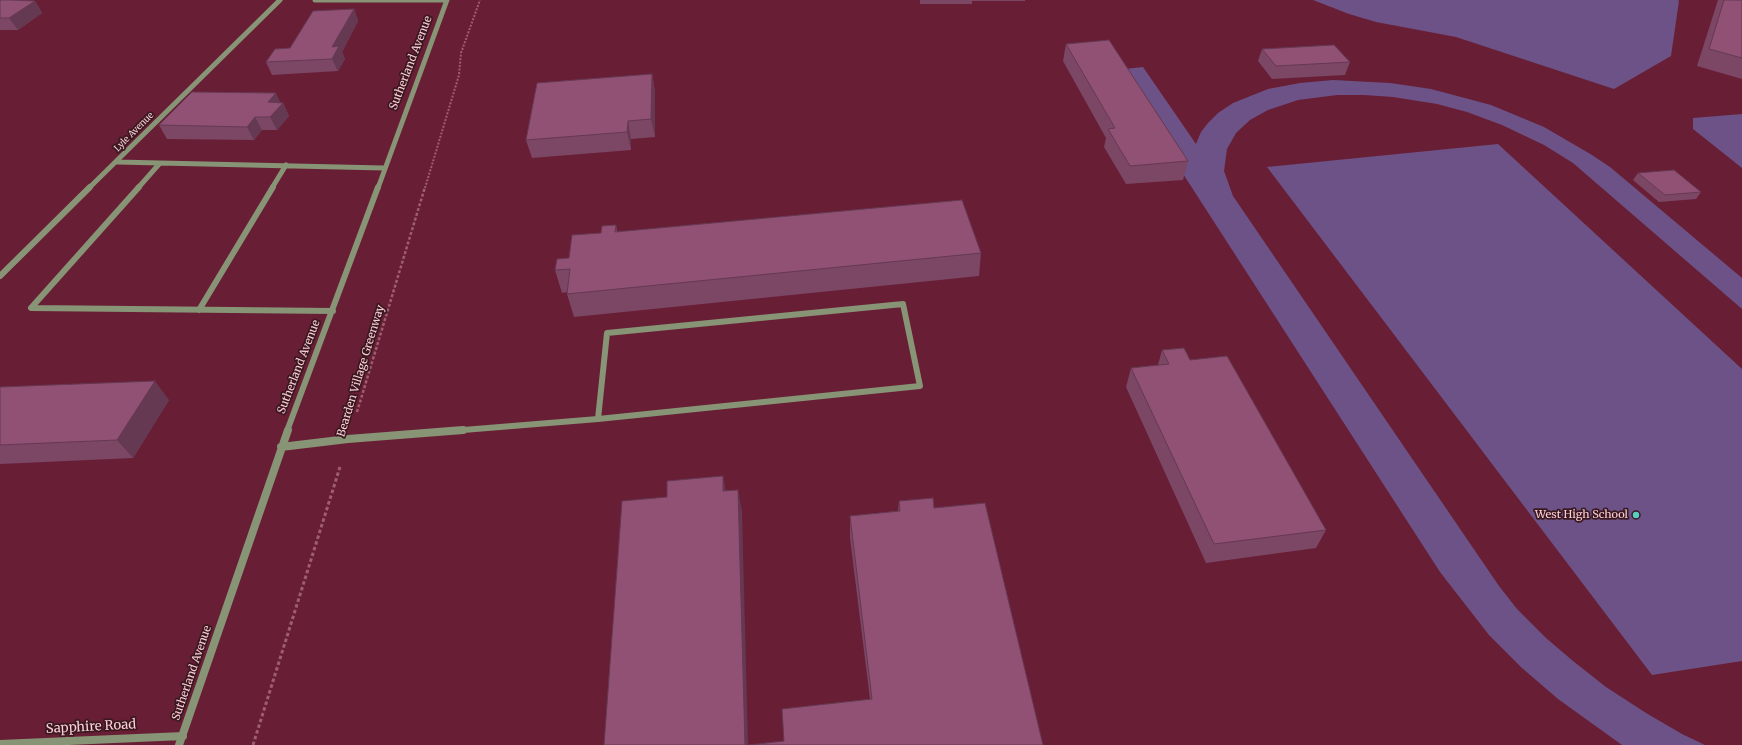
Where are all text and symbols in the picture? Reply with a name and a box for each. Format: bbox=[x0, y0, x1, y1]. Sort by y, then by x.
street label: Sutherland Avenue bbox=[387, 14, 435, 112]
street label: Lyle Avenue bbox=[112, 110, 156, 154]
street label: Bearden Village Greenway bbox=[335, 303, 387, 439]
street label: Sutherland Avenue bbox=[275, 318, 323, 416]
place label: West High School bbox=[1535, 508, 1628, 522]
marker: West High School bbox=[1631, 510, 1641, 520]
street label: Sutherland Avenue bbox=[170, 624, 214, 722]
street label: Sapphire Road bbox=[45, 717, 137, 737]

